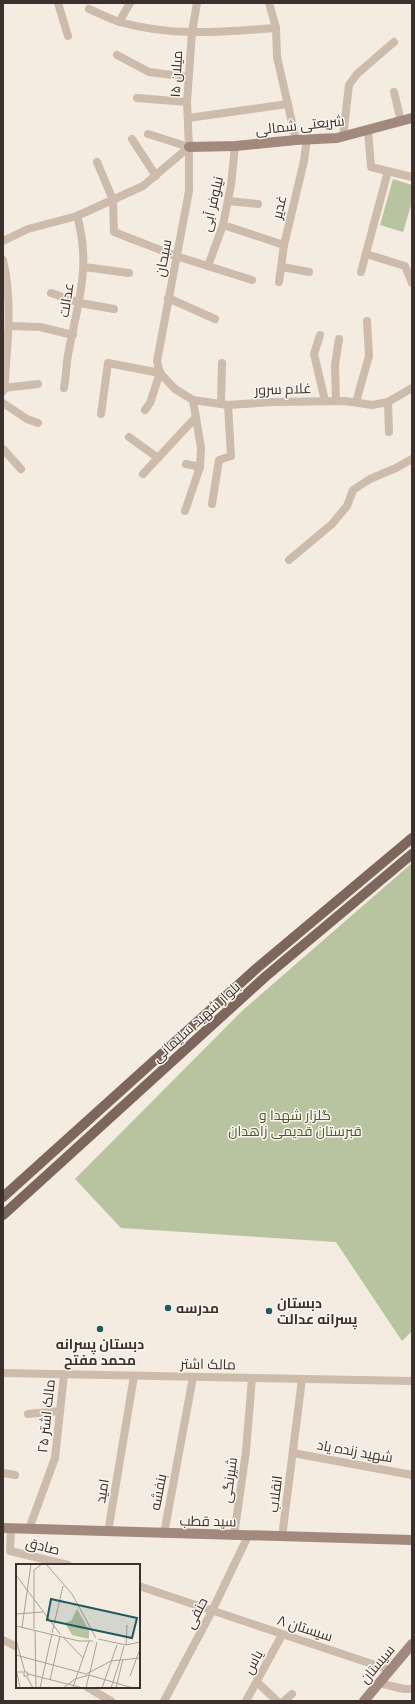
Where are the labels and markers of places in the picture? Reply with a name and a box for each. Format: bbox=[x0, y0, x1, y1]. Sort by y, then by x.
place label: دبستان پسرانه عدالت bbox=[277, 1295, 357, 1330]
place label: مدرسه bbox=[176, 1300, 219, 1316]
marker: مدرسه bbox=[163, 1303, 173, 1313]
marker: دبستان پسرانه عدالت bbox=[264, 1306, 274, 1316]
marker: دبستان پسرانه محمد مفتح bbox=[95, 1324, 105, 1334]
place label: دبستان پسرانه محمد مفتح bbox=[56, 1336, 144, 1370]

